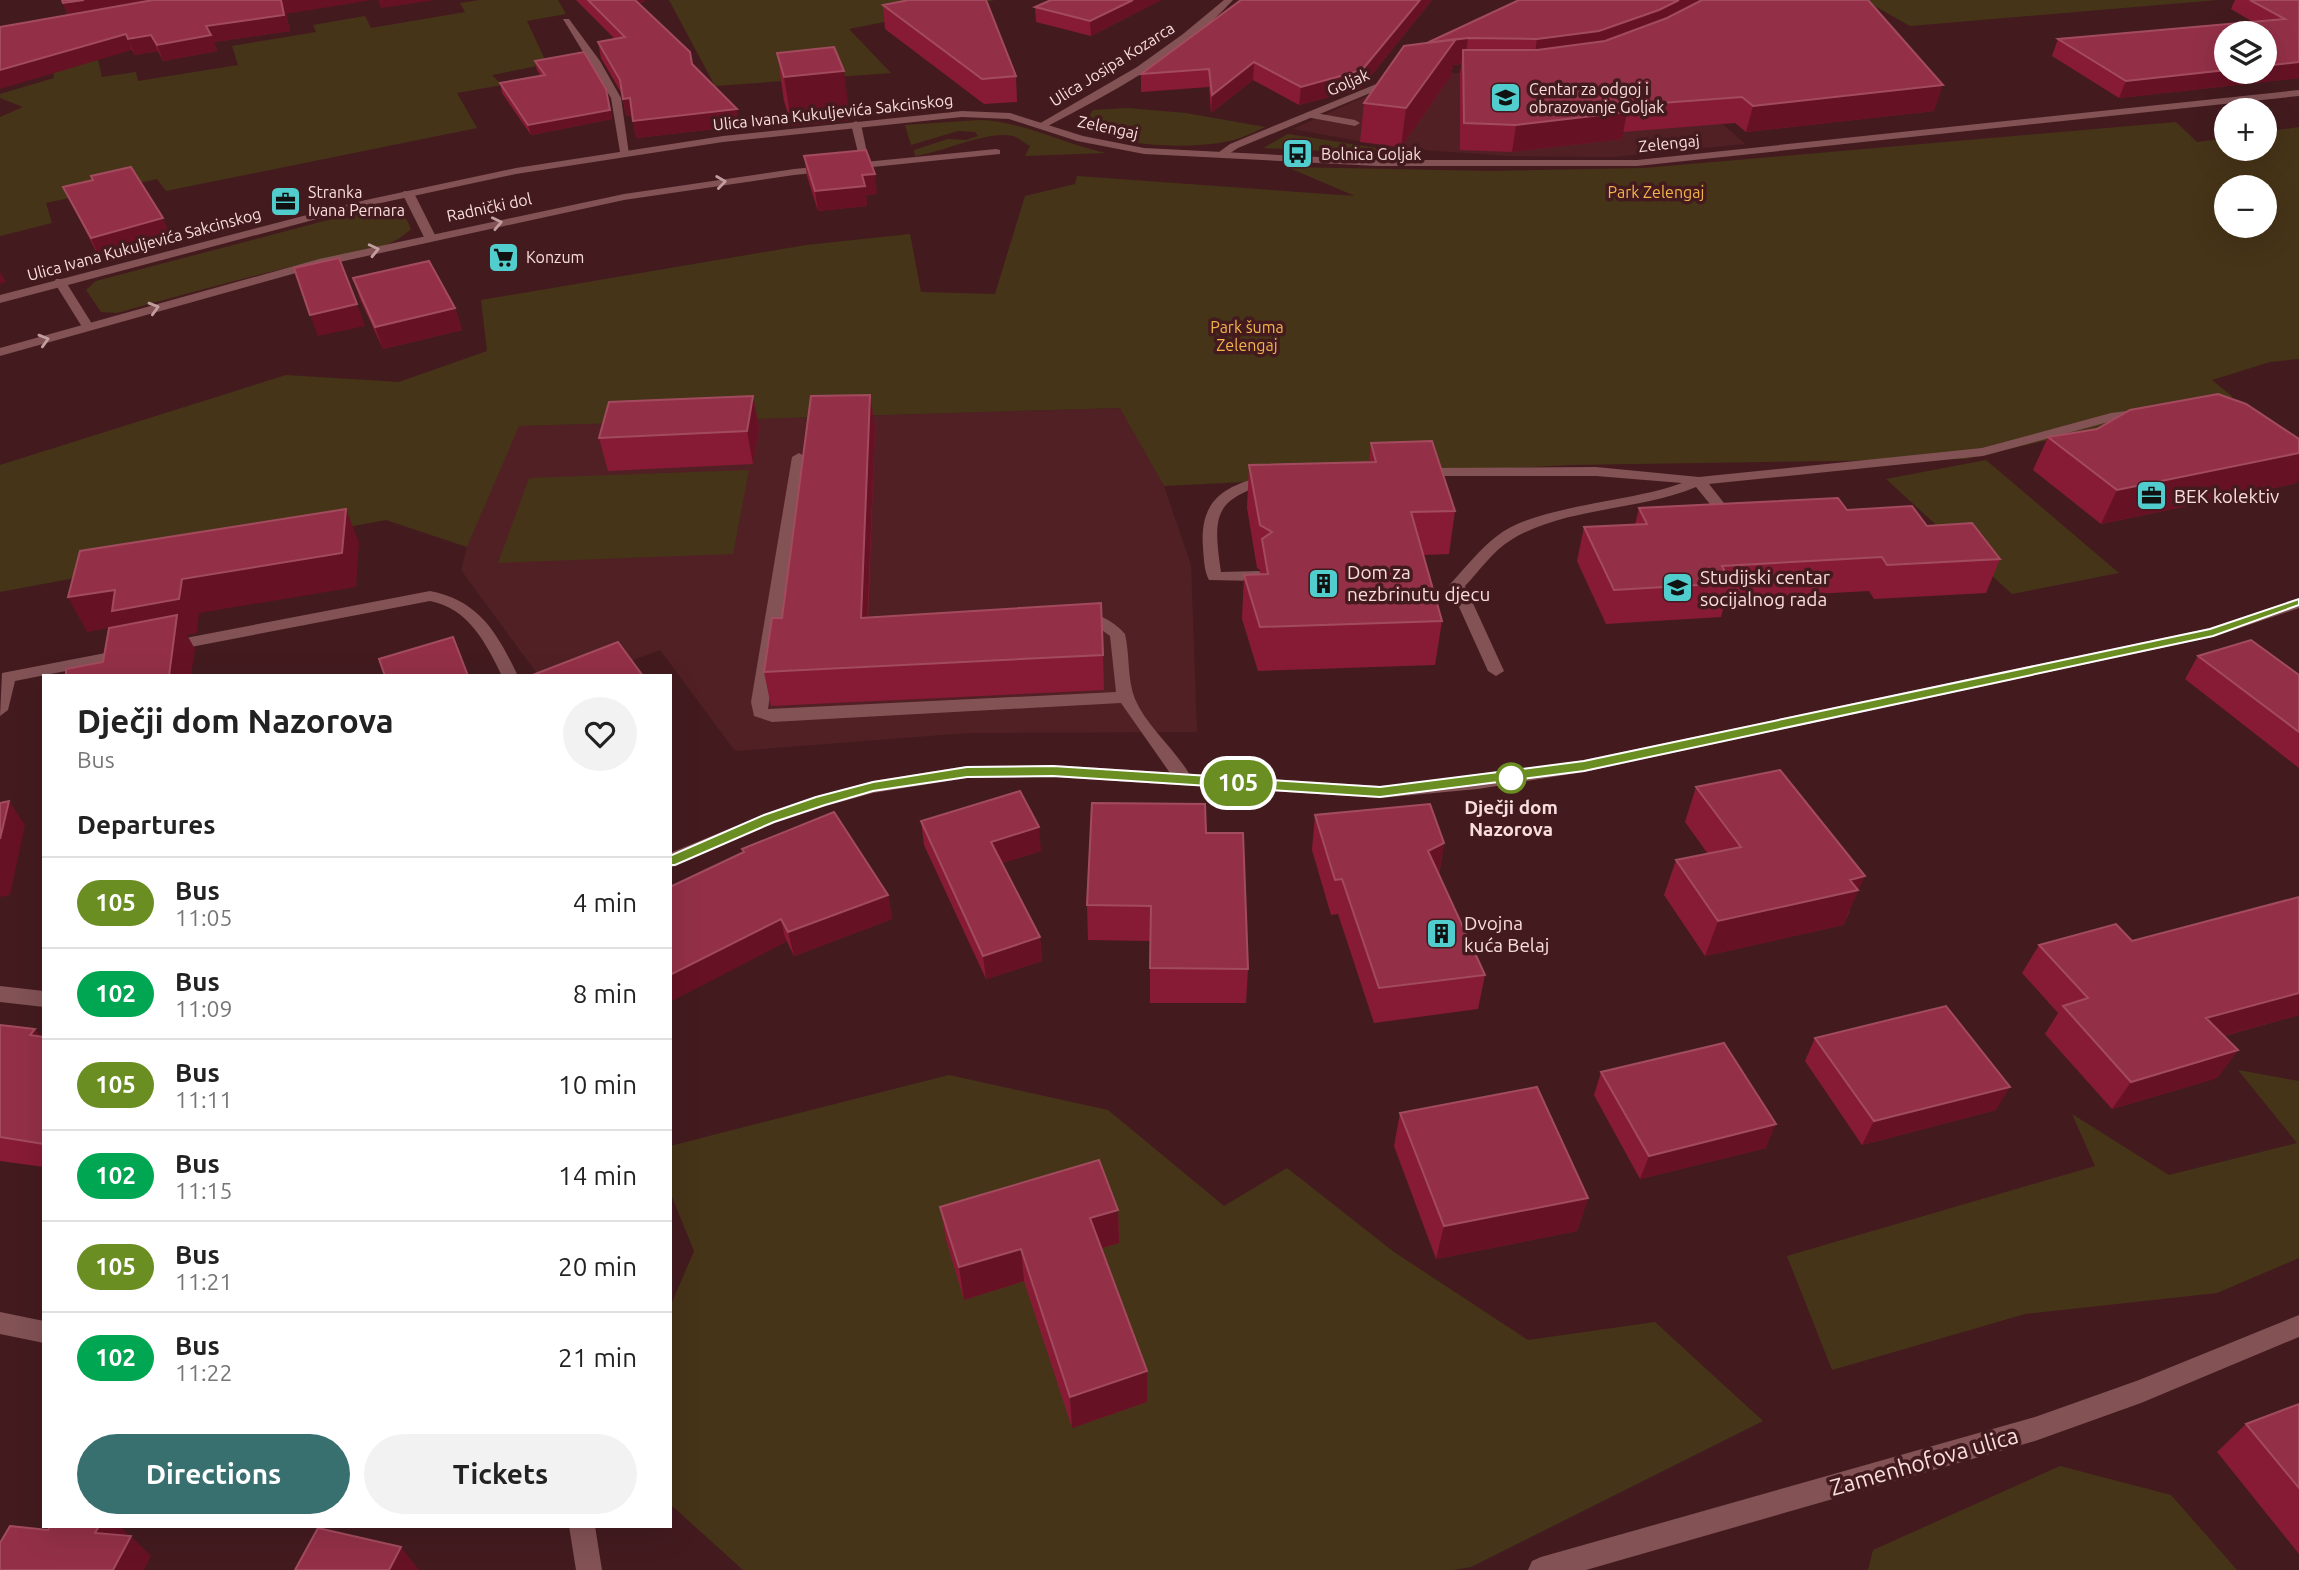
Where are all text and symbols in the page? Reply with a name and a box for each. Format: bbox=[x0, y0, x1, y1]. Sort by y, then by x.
street label: Ulica Josipa Kozarca bbox=[1046, 18, 1178, 110]
map controls bbox=[2214, 21, 2277, 238]
button: layers bbox=[2214, 21, 2277, 84]
street label: Goljak bbox=[1324, 65, 1372, 99]
place label: Centar za odgoj i obrazovanje Goljak bbox=[1529, 80, 1664, 116]
school or university icon: Centar za odgoj i obrazovanje Goljak bbox=[1489, 81, 1523, 115]
street label: Ulica Ivana Kukuljevića Sakcinskog bbox=[712, 90, 954, 134]
button: + bbox=[2214, 98, 2277, 161]
street label: Zelengaj bbox=[1076, 112, 1140, 142]
street label: Zelengaj bbox=[1638, 131, 1700, 155]
bus stop icon: Bolnica Goljak bbox=[1281, 137, 1315, 171]
place label: Bolnica Goljak bbox=[1321, 145, 1421, 163]
one-way arrow bbox=[715, 175, 727, 190]
button: − bbox=[2214, 175, 2277, 238]
place label: Stranka Ivana Pernara bbox=[308, 183, 405, 219]
park label: Park Zelengaj bbox=[1608, 183, 1704, 201]
office icon: Stranka Ivana Pernara bbox=[268, 184, 302, 218]
street label: Radnički dol bbox=[445, 189, 533, 225]
street label: Ulica Ivana Kukuljevića Sakcinskog bbox=[25, 204, 263, 284]
one-way arrow bbox=[491, 217, 503, 232]
supermarket icon: Konzum bbox=[486, 240, 520, 274]
one-way arrow bbox=[368, 244, 380, 259]
place label: Konzum bbox=[526, 248, 584, 266]
one-way arrow bbox=[148, 301, 160, 316]
park label: Park šuma Zelengaj bbox=[1210, 318, 1284, 354]
one-way arrow bbox=[38, 333, 50, 348]
office icon: BEK kolektiv bbox=[2134, 479, 2168, 513]
place label: BEK kolektiv bbox=[2174, 485, 2279, 507]
place label: Dom za nezbrinutu djecu bbox=[1347, 561, 1490, 605]
building icon: Dom za nezbrinutu djecu bbox=[1307, 566, 1341, 600]
place label: Studijski centar socijalnog rada bbox=[1700, 566, 1830, 610]
school or university icon: Studijski centar socijalnog rada bbox=[1660, 571, 1694, 605]
button: heart bbox=[563, 697, 637, 771]
text: Dječji dom Nazorova bbox=[77, 702, 394, 739]
text: Bus bbox=[77, 747, 115, 772]
line badge: 105 bbox=[1198, 760, 1278, 806]
marker: Dječji dom Nazorova bbox=[1496, 763, 1526, 793]
text: 105 bbox=[1218, 769, 1258, 796]
place label: Dječji dom Nazorova bbox=[1464, 796, 1558, 840]
text: Departures bbox=[77, 810, 215, 839]
text: Bus bbox=[175, 876, 220, 905]
text: 4 min bbox=[573, 888, 637, 917]
text: 105 bbox=[95, 889, 136, 916]
text: 11:05 bbox=[175, 905, 233, 930]
place label: Dvojna kuća Belaj bbox=[1464, 912, 1549, 956]
building icon: Dvojna kuća Belaj bbox=[1424, 917, 1458, 951]
text: Bus bbox=[175, 967, 220, 996]
text: 8 min bbox=[573, 979, 637, 1008]
text: 102 bbox=[95, 980, 136, 1007]
text: 11:09 bbox=[175, 996, 233, 1021]
text: Bus bbox=[175, 1058, 220, 1087]
text: 10 min bbox=[558, 1070, 637, 1099]
text: 105 bbox=[95, 1071, 136, 1098]
text: 11:11 bbox=[175, 1087, 233, 1112]
text: Bus bbox=[175, 1149, 220, 1178]
text: 14 min bbox=[558, 1161, 637, 1190]
text: 102 bbox=[95, 1162, 136, 1189]
text: 11:15 bbox=[175, 1178, 233, 1203]
text: Bus bbox=[175, 1240, 220, 1269]
text: 20 min bbox=[558, 1252, 637, 1281]
text: 105 bbox=[95, 1253, 136, 1280]
text: 11:21 bbox=[175, 1269, 233, 1294]
text: Bus bbox=[175, 1331, 220, 1360]
text: 21 min bbox=[558, 1343, 637, 1372]
text: 102 bbox=[95, 1344, 136, 1371]
text: 11:22 bbox=[175, 1360, 233, 1385]
street label: Zamenhofova ulica bbox=[1827, 1422, 2021, 1500]
button: Directions bbox=[77, 1434, 350, 1514]
button: Tickets bbox=[364, 1434, 637, 1514]

